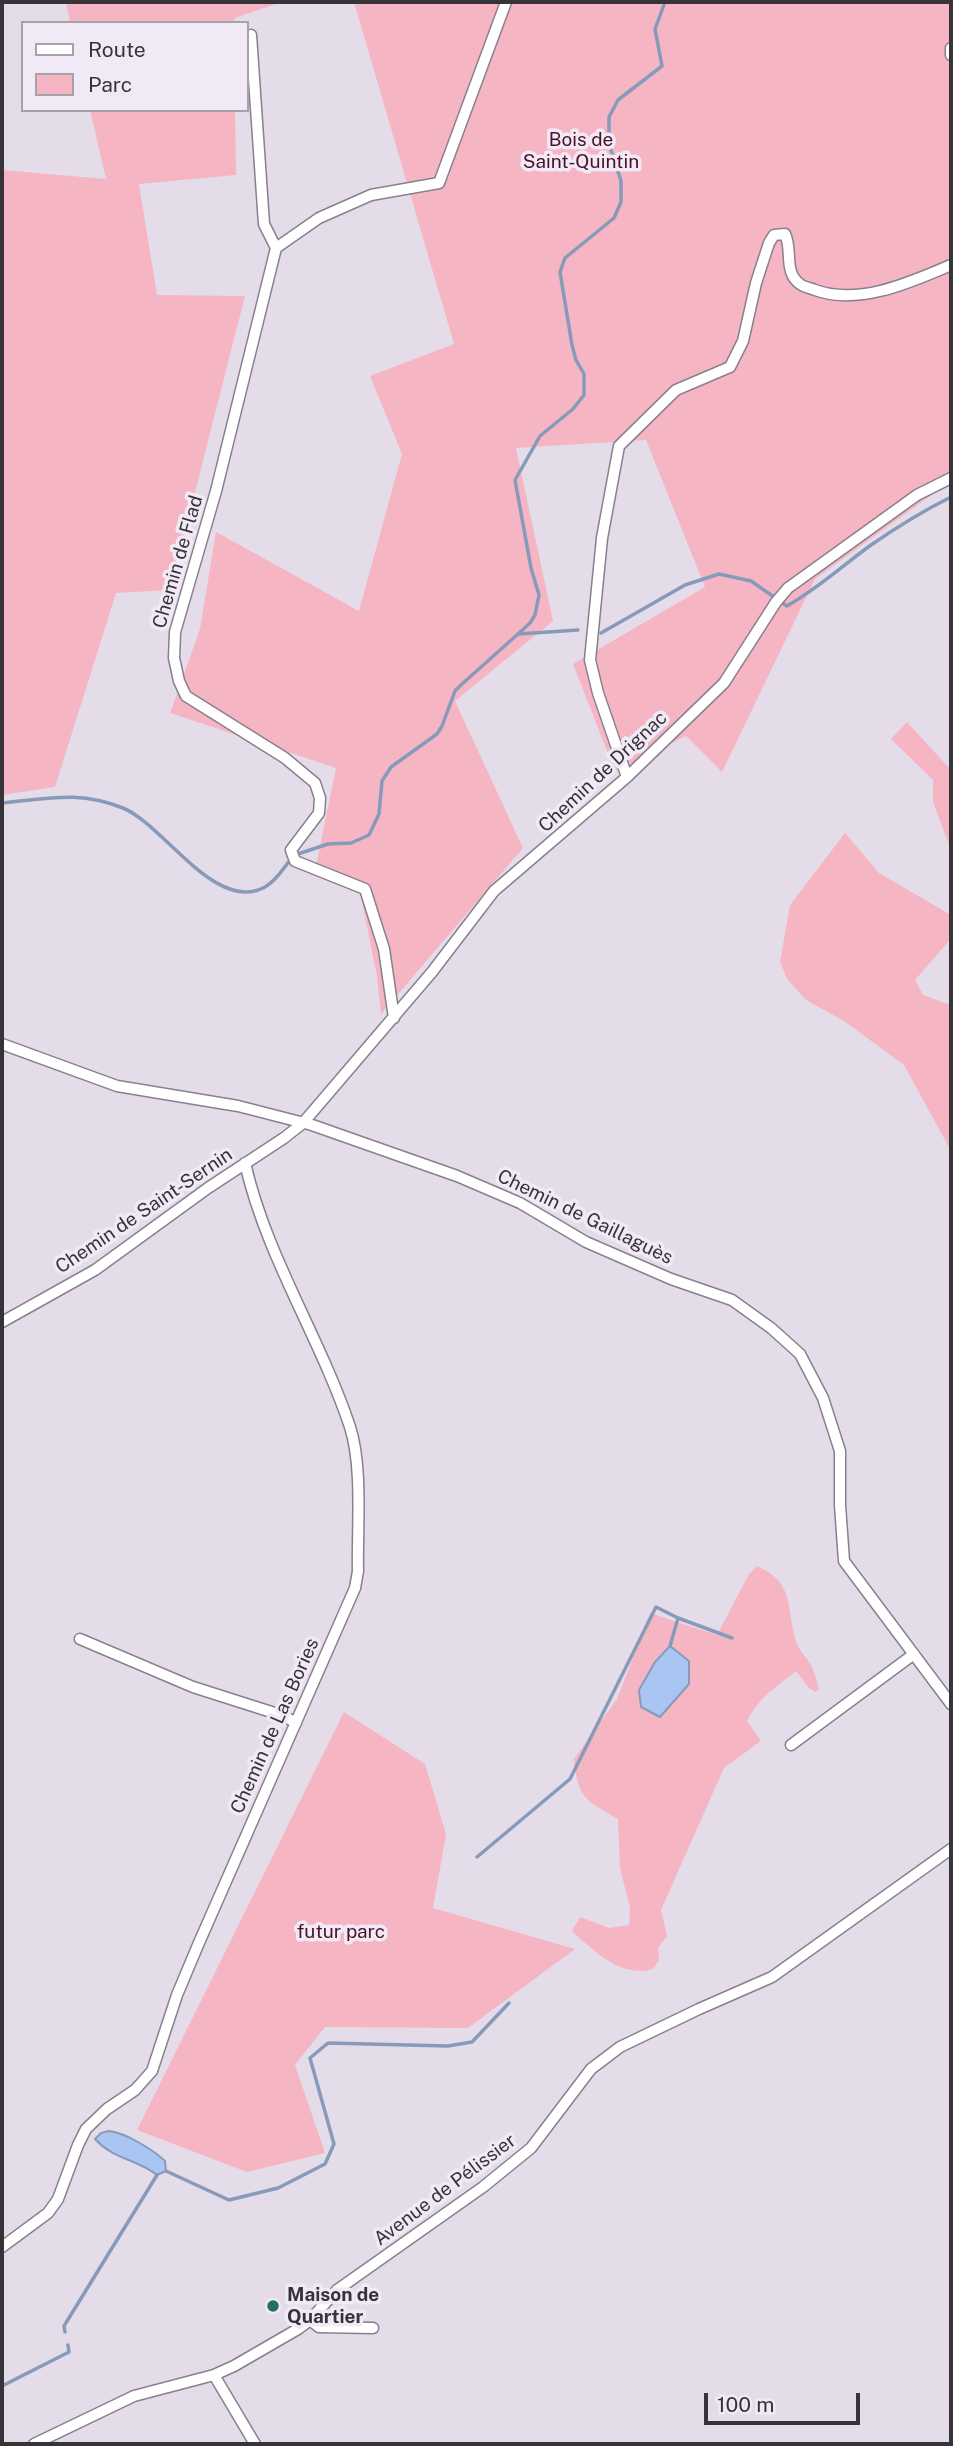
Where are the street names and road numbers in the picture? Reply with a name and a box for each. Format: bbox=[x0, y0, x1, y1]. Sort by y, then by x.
street label: Chemin de Flad bbox=[148, 493, 208, 631]
street label: Chemin de Drignac bbox=[534, 707, 672, 837]
street label: Chemin de Saint-Sernin bbox=[51, 1143, 237, 1279]
street label: Chemin de Gaillaguès bbox=[494, 1165, 676, 1269]
street label: Chemin de Las Bories bbox=[226, 1635, 324, 1817]
street label: Avenue de Pélissier bbox=[370, 2129, 520, 2251]

